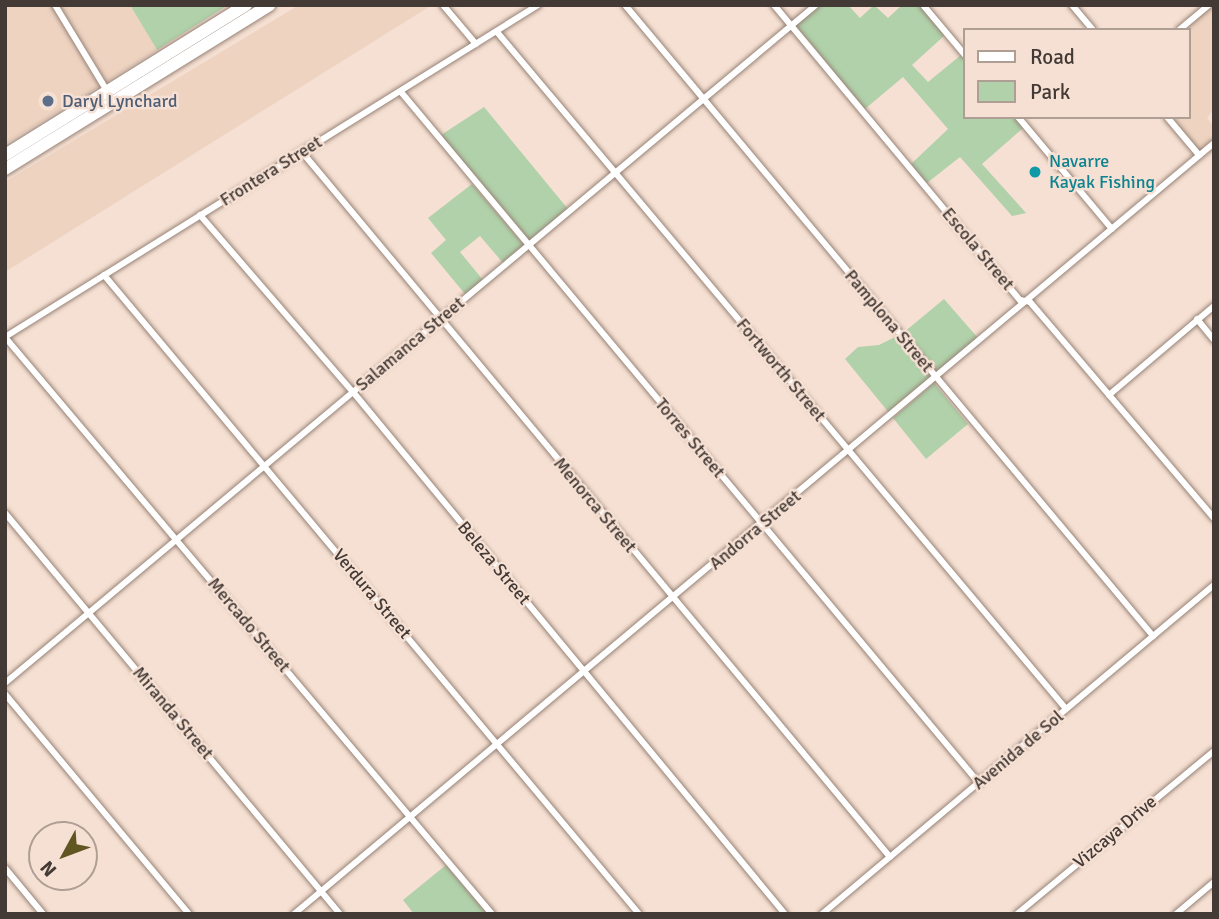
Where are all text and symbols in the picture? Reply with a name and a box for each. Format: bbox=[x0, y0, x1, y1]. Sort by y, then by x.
legend bbox=[964, 28, 1191, 119]
text: Road bbox=[1030, 44, 1075, 70]
text: Park bbox=[1030, 79, 1070, 105]
place label: Daryl Lynchard bbox=[62, 90, 178, 112]
marker: Daryl Lynchard bbox=[40, 93, 56, 109]
street label: Frontera Street bbox=[216, 131, 326, 211]
place label: Navarre Kayak Fishing bbox=[1049, 151, 1155, 194]
marker: Navarre Kayak Fishing bbox=[1027, 164, 1043, 180]
street label: Escola Street bbox=[937, 203, 1019, 295]
street label: Pamplona Street bbox=[840, 265, 938, 377]
street label: Salamanca Street bbox=[351, 292, 469, 396]
street label: Fortworth Street bbox=[732, 314, 830, 426]
street label: Torres Street bbox=[650, 394, 730, 482]
street label: Menorca Street bbox=[549, 453, 641, 557]
street label: Andorra Street bbox=[705, 485, 805, 575]
street label: Beleza Street bbox=[453, 517, 535, 609]
street label: Verdura Street bbox=[328, 545, 416, 643]
street label: Mercado Street bbox=[203, 573, 295, 677]
street label: Miranda Street bbox=[128, 662, 218, 764]
street label: Avenida de Sol bbox=[968, 706, 1068, 794]
street label: Vizcaya Drive bbox=[1069, 791, 1161, 873]
north arrow bbox=[28, 821, 98, 891]
text: N bbox=[35, 856, 62, 881]

